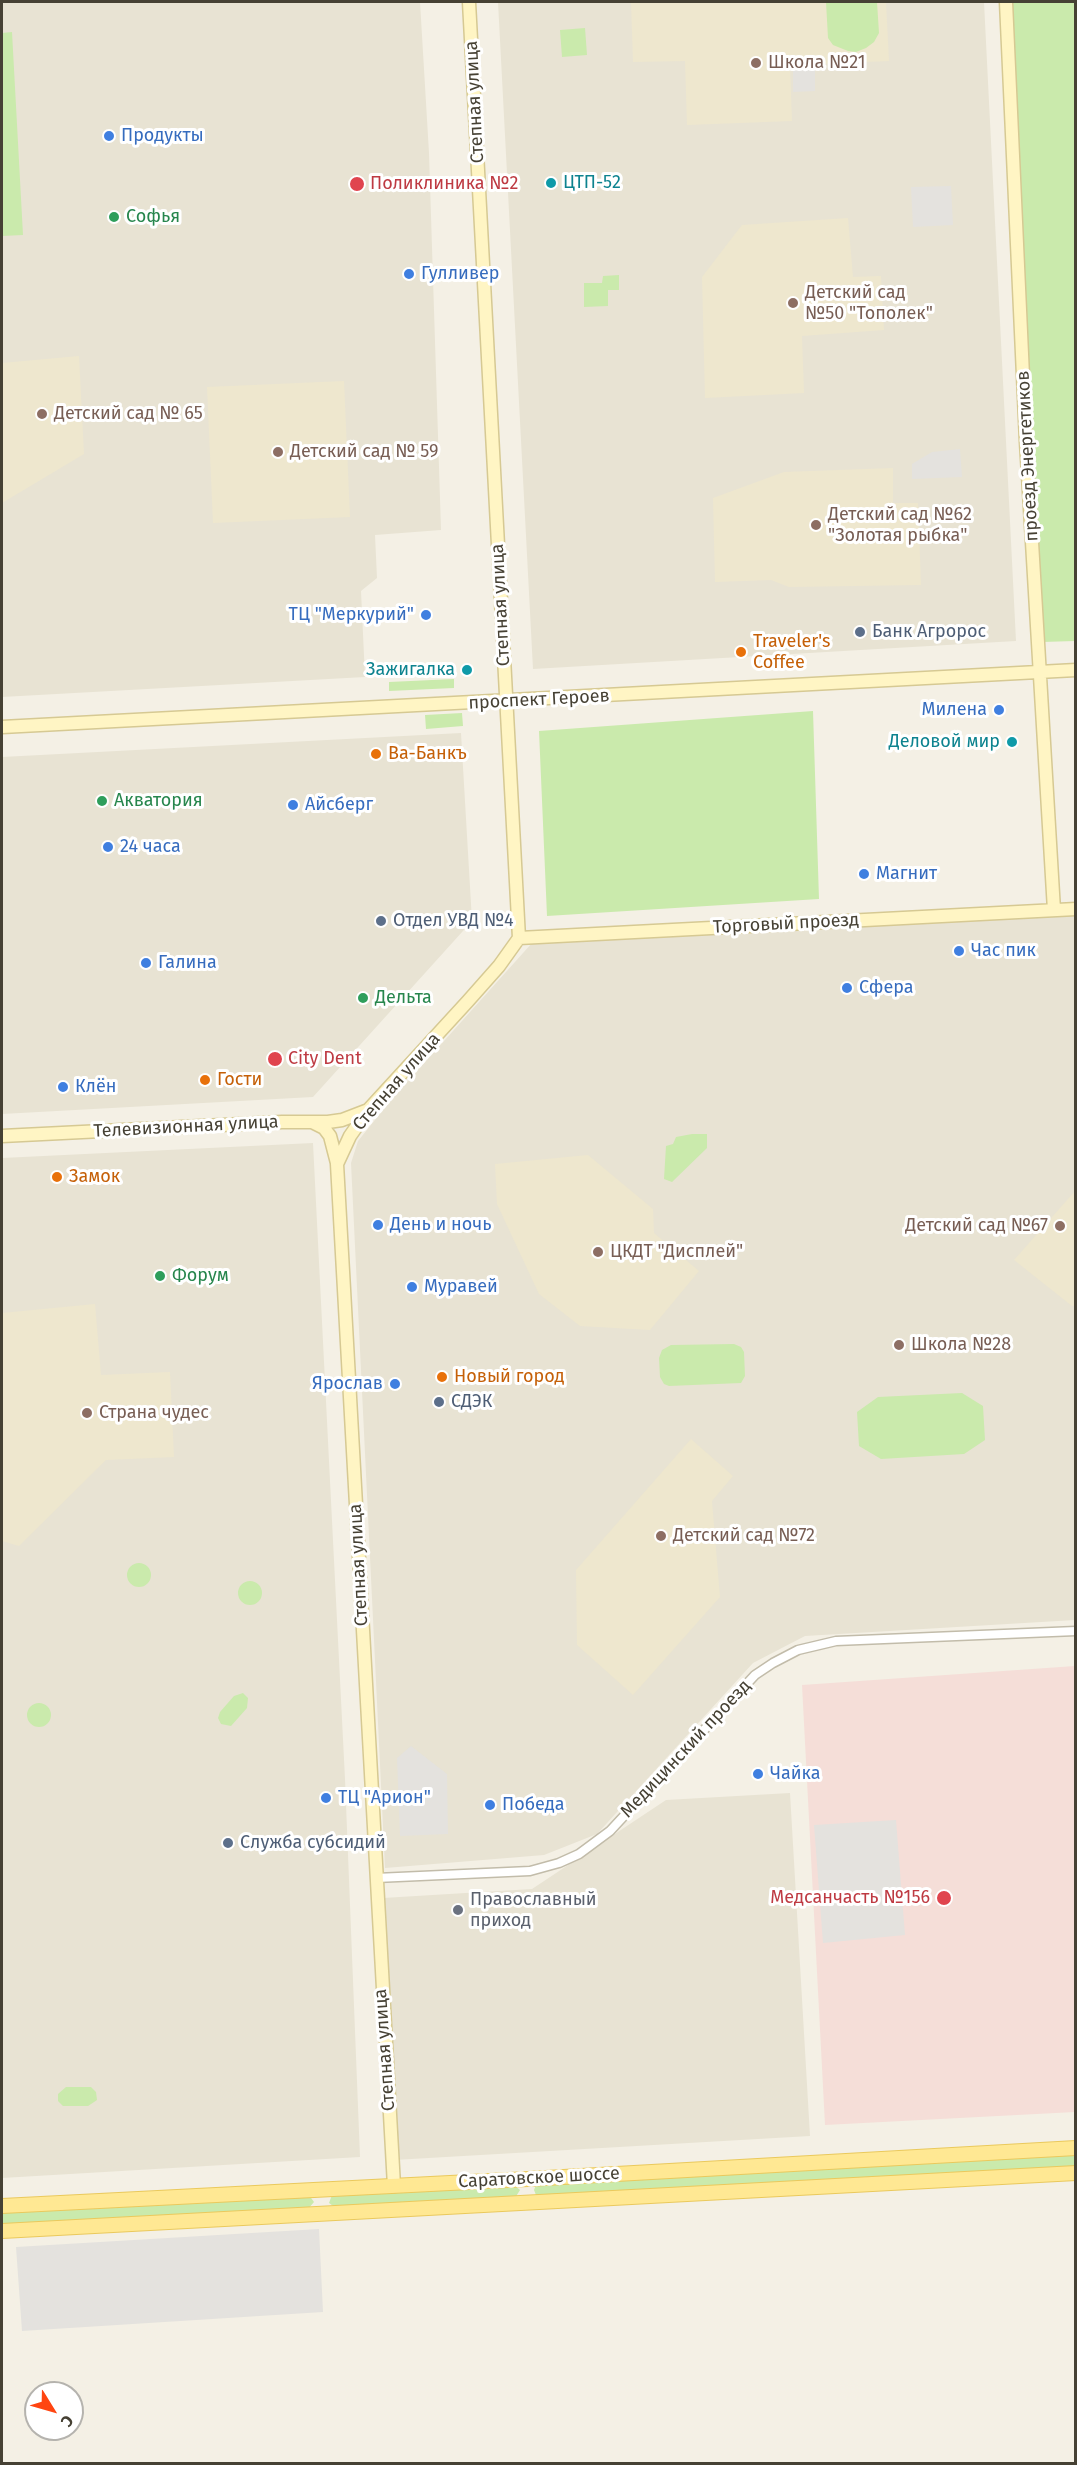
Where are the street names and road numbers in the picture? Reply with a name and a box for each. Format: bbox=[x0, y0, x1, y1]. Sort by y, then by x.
street label: Степная улица bbox=[461, 40, 489, 164]
street label: проезд Энергетиков bbox=[1013, 370, 1043, 542]
street label: Степная улица bbox=[487, 543, 515, 667]
street label: проспект Героев bbox=[468, 686, 610, 714]
street label: Торговый проезд bbox=[712, 909, 860, 939]
street label: Степная улица bbox=[349, 1029, 445, 1135]
street label: Телевизионная улица bbox=[93, 1111, 279, 1143]
street label: Степная улица bbox=[345, 1503, 373, 1627]
street label: Медицинский проезд bbox=[616, 1676, 756, 1822]
street label: Степная улица bbox=[370, 1988, 400, 2112]
street label: Саратовское шоссе bbox=[458, 2163, 620, 2193]

